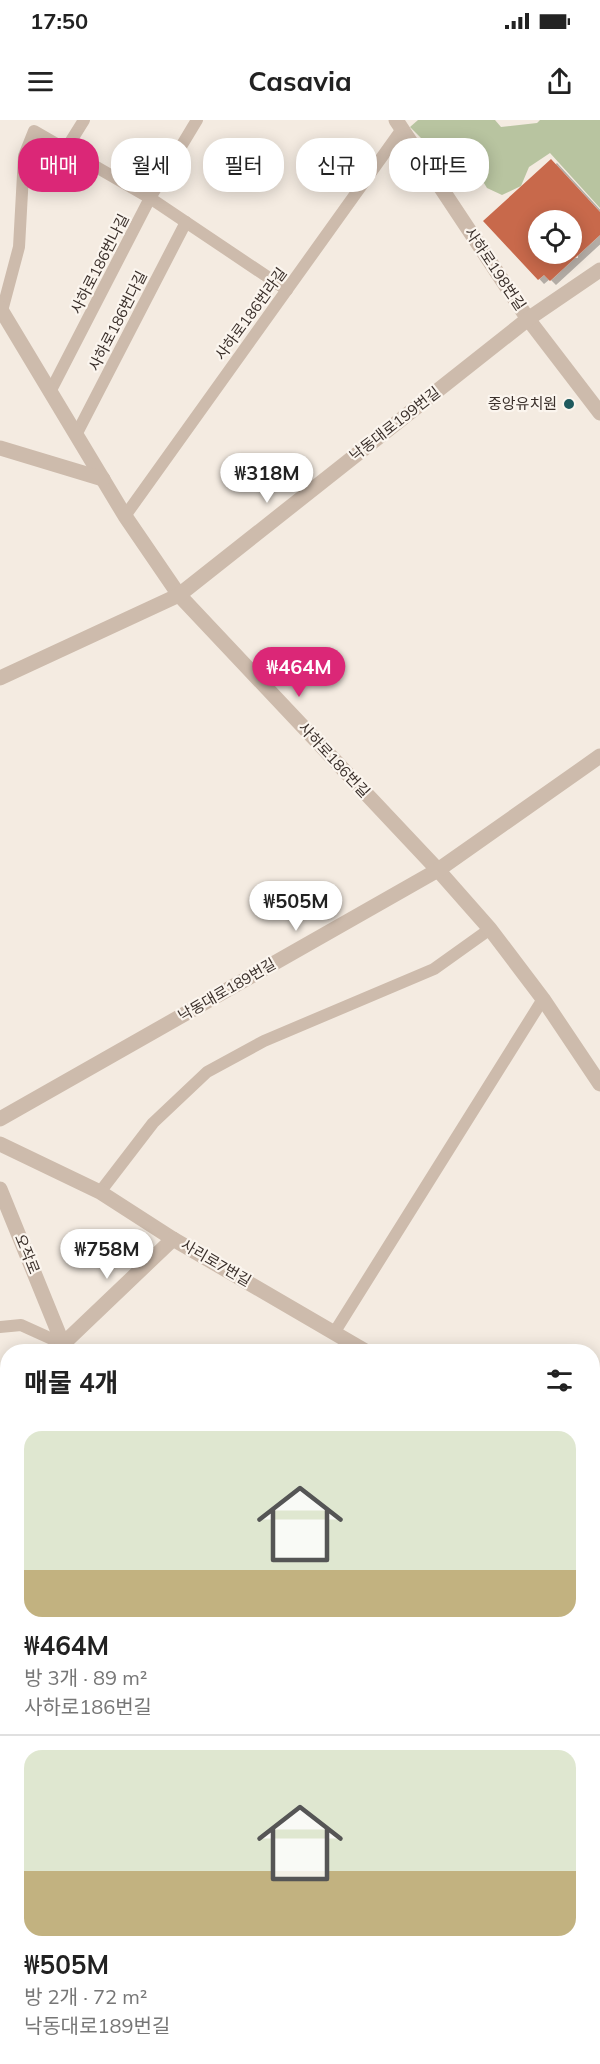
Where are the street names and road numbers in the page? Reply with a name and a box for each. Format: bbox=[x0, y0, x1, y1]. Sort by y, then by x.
street label: 사하로186번나길 bbox=[66, 211, 133, 317]
street label: 사하로198번길 bbox=[461, 224, 530, 314]
street label: 사하로186번라길 bbox=[211, 264, 291, 364]
street label: 사하로186번다길 bbox=[84, 268, 151, 374]
street label: 낙동대로199번길 bbox=[346, 382, 444, 465]
street label: 사하로186번길 bbox=[295, 718, 374, 801]
street label: 낙동대로189번길 bbox=[174, 954, 279, 1025]
street label: 오작로 bbox=[11, 1231, 44, 1277]
street label: 사리로7번길 bbox=[178, 1235, 255, 1290]

